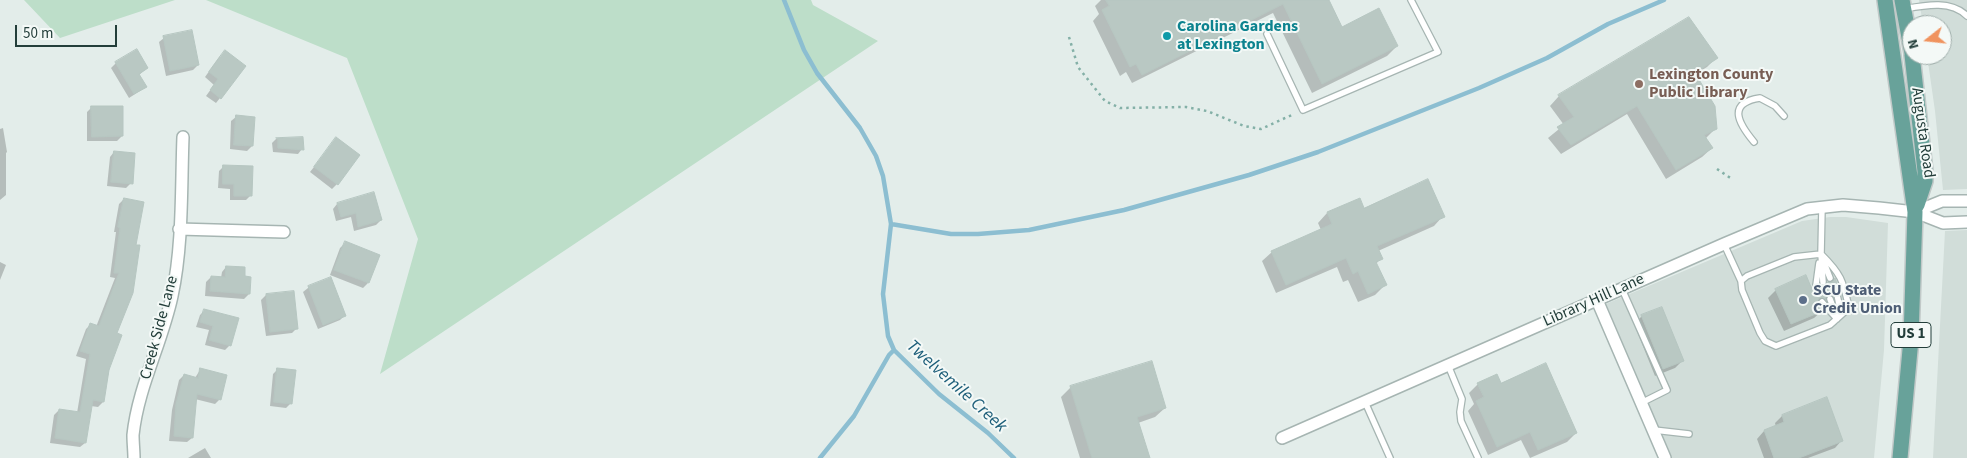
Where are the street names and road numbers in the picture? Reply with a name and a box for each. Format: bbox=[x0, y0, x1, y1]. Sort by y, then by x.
street label: Augusta Road bbox=[1906, 87, 1938, 179]
street label: Library Hill Lane bbox=[1540, 270, 1648, 332]
street label: Creek Side Lane bbox=[137, 274, 183, 382]
road number: US 1 bbox=[1891, 322, 1931, 348]

